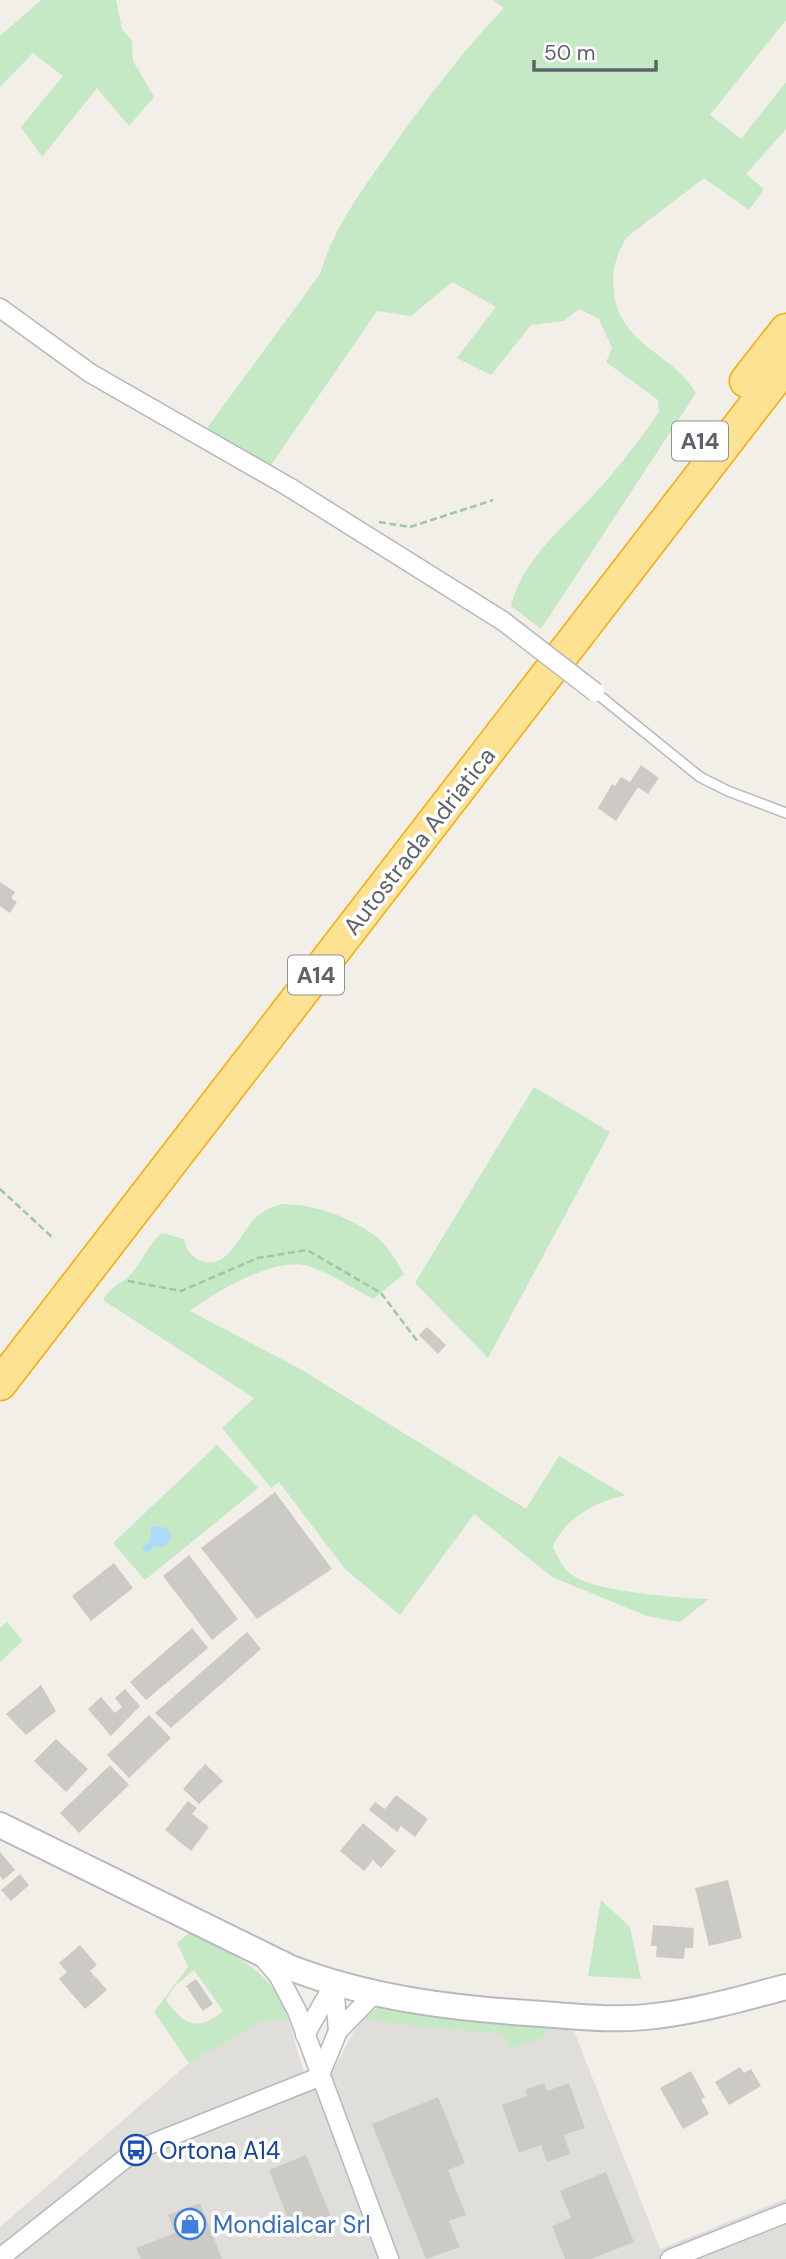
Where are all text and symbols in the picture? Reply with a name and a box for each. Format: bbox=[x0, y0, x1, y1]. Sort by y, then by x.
scale bar bbox=[534, 28, 656, 72]
text: 50 m bbox=[544, 39, 595, 67]
road number: A14 bbox=[672, 422, 728, 461]
street label: Autostrada Adriatica bbox=[336, 741, 502, 941]
road number: A14 bbox=[288, 956, 344, 994]
bus stop icon: Ortona A14 bbox=[119, 2133, 153, 2167]
place label: Ortona A14 bbox=[159, 2135, 280, 2166]
shop icon: Mondialcar Srl bbox=[173, 2207, 207, 2241]
place label: Mondialcar Srl bbox=[213, 2209, 371, 2240]

